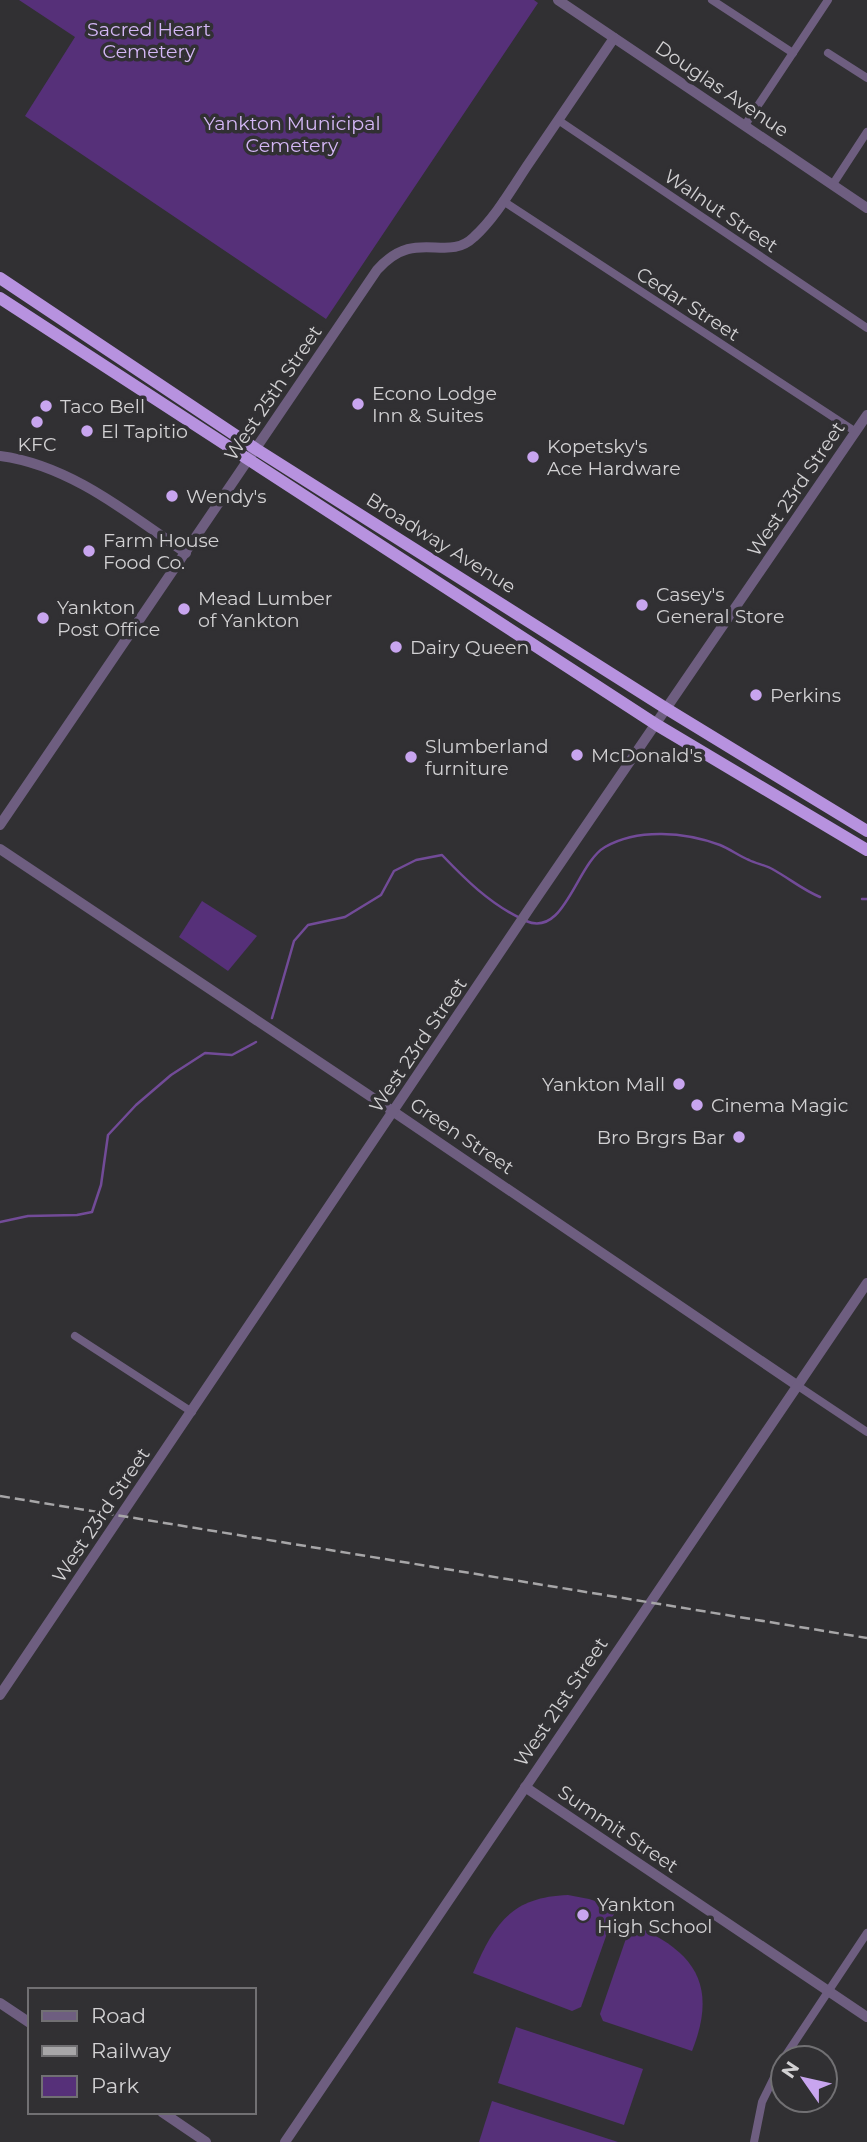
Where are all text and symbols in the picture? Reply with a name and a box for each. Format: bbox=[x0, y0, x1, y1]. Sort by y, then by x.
park label: Sacred Heart Cemetery bbox=[87, 18, 211, 63]
street label: Douglas Avenue bbox=[651, 36, 793, 142]
park label: Yankton Municipal Cemetery bbox=[203, 112, 381, 157]
street label: Walnut Street bbox=[660, 165, 782, 258]
street label: Cedar Street bbox=[632, 262, 744, 346]
street label: West 25th Street bbox=[219, 321, 327, 465]
place label: Econo Lodge Inn & Suites bbox=[372, 382, 497, 427]
place label: Taco Bell bbox=[60, 395, 145, 418]
marker: Econo Lodge Inn & Suites bbox=[350, 396, 366, 412]
marker: Taco Bell bbox=[38, 398, 54, 414]
marker: KFC bbox=[29, 414, 45, 430]
street label: West 23rd Street bbox=[742, 417, 850, 561]
place label: El Tapitio bbox=[101, 420, 188, 443]
marker: El Tapitio bbox=[79, 423, 95, 439]
place label: KFC bbox=[18, 433, 56, 456]
place label: Kopetsky's Ace Hardware bbox=[547, 435, 681, 480]
marker: Kopetsky's Ace Hardware bbox=[525, 449, 541, 465]
place label: Wendy's bbox=[186, 485, 267, 508]
marker: Wendy's bbox=[164, 488, 180, 504]
street label: Broadway Avenue bbox=[362, 488, 520, 598]
place label: Farm House Food Co. bbox=[103, 529, 219, 574]
marker: Farm House Food Co. bbox=[81, 543, 97, 559]
place label: Casey's General Store bbox=[656, 583, 784, 628]
place label: Mead Lumber of Yankton bbox=[198, 587, 332, 632]
place label: Yankton Post Office bbox=[57, 596, 160, 641]
marker: Casey's General Store bbox=[634, 597, 650, 613]
marker: Mead Lumber of Yankton bbox=[176, 601, 192, 617]
marker: Yankton Post Office bbox=[35, 610, 51, 626]
place label: Dairy Queen bbox=[410, 636, 529, 659]
marker: Dairy Queen bbox=[388, 639, 404, 655]
place label: Perkins bbox=[770, 684, 841, 707]
marker: Perkins bbox=[748, 687, 764, 703]
place label: Slumberland furniture bbox=[425, 735, 549, 780]
place label: McDonald's bbox=[591, 744, 703, 767]
marker: McDonald's bbox=[569, 747, 585, 763]
marker: Slumberland furniture bbox=[403, 749, 419, 765]
street label: West 23rd Street bbox=[364, 973, 472, 1117]
place label: Yankton Mall bbox=[542, 1073, 665, 1096]
marker: Yankton Mall bbox=[671, 1076, 687, 1092]
street label: Green Street bbox=[406, 1093, 519, 1179]
place label: Cinema Magic bbox=[711, 1094, 848, 1117]
marker: Cinema Magic bbox=[689, 1097, 705, 1113]
place label: Bro Brgrs Bar bbox=[597, 1126, 725, 1149]
marker: Bro Brgrs Bar bbox=[731, 1129, 747, 1145]
street label: West 23rd Street bbox=[47, 1443, 155, 1587]
street label: West 21st Street bbox=[509, 1633, 613, 1771]
street label: Summit Street bbox=[554, 1780, 683, 1878]
place label: Yankton High School bbox=[597, 1893, 712, 1938]
marker: Yankton High School bbox=[575, 1907, 591, 1923]
legend bbox=[28, 1988, 256, 2114]
text: Road bbox=[91, 2003, 146, 2028]
text: Railway bbox=[91, 2038, 172, 2063]
north arrow bbox=[769, 2044, 839, 2114]
text: N bbox=[776, 2057, 804, 2083]
text: Park bbox=[91, 2073, 139, 2098]

